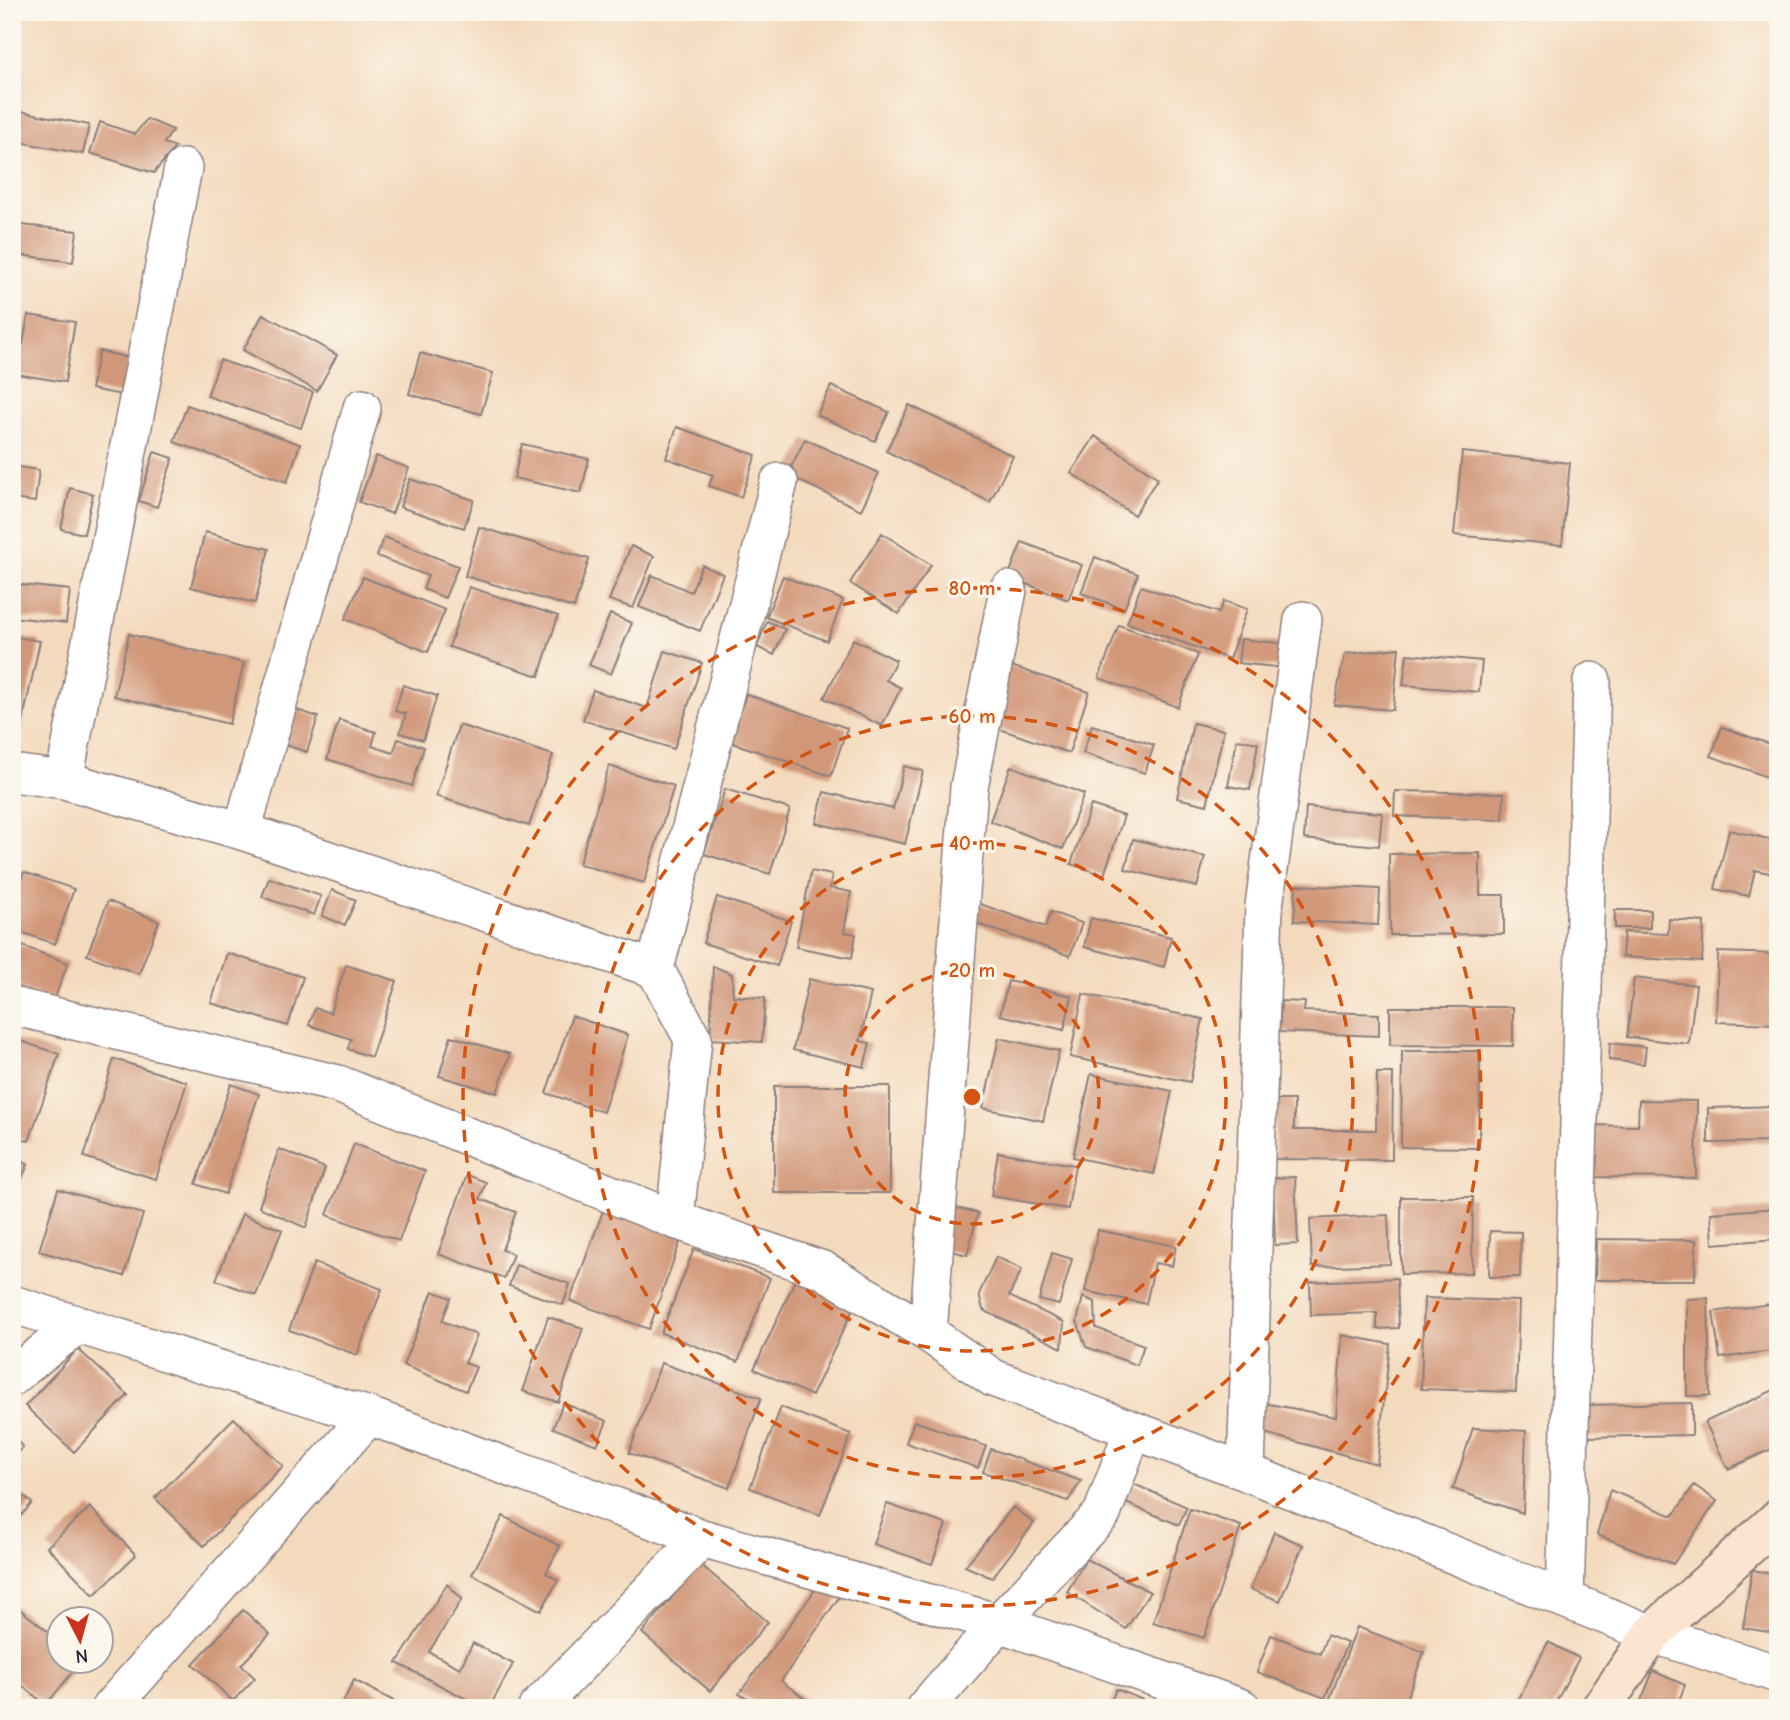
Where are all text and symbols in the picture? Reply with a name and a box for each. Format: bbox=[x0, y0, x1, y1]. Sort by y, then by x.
text: 80 m bbox=[949, 576, 995, 600]
text: 60 m bbox=[948, 704, 996, 728]
text: 40 m bbox=[949, 831, 995, 855]
text: 20 m bbox=[949, 958, 995, 982]
centre of rings bbox=[960, 1085, 984, 1109]
north arrow bbox=[46, 1604, 116, 1674]
text: N bbox=[74, 1644, 89, 1667]

